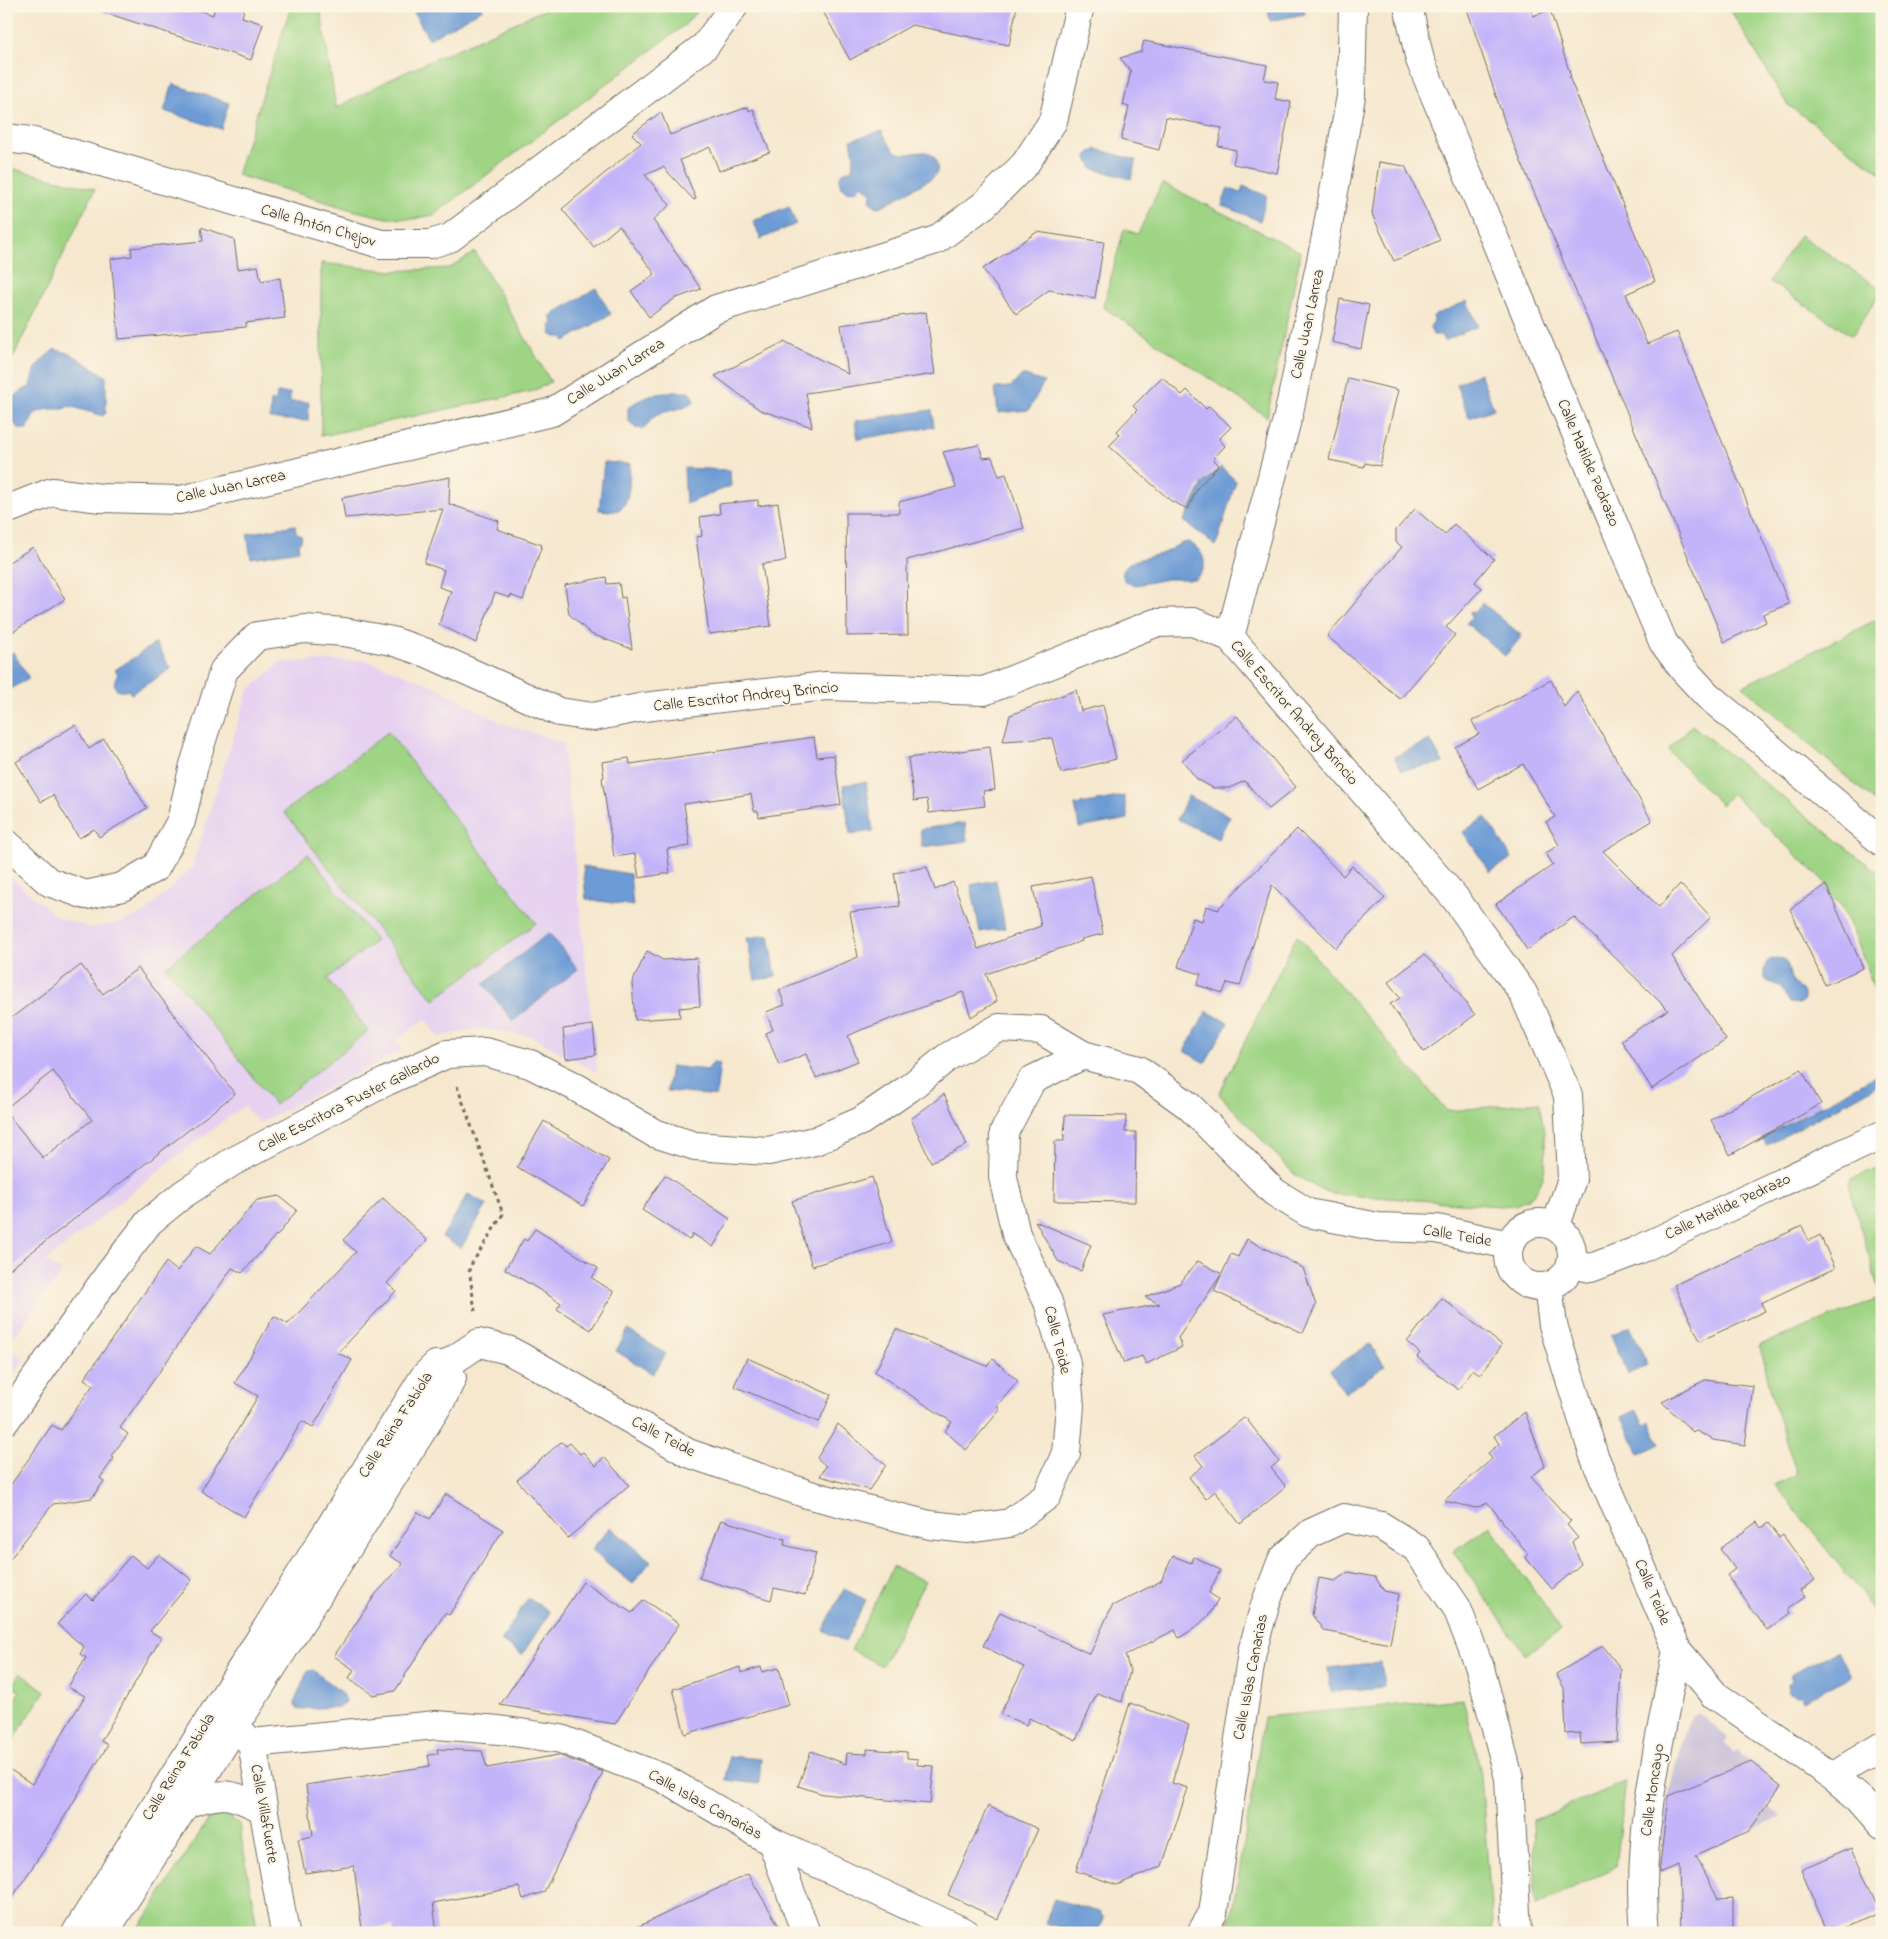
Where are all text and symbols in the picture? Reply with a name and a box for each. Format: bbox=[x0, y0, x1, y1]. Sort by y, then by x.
street label: Calle Antón Chejov bbox=[258, 198, 379, 254]
street label: Calle Juan Larrea bbox=[1285, 267, 1331, 381]
street label: Calle Juan Larrea bbox=[562, 332, 670, 412]
street label: Calle Matilde Pedrazo bbox=[1550, 395, 1626, 531]
street label: Calle Juan Larrea bbox=[174, 464, 288, 510]
street label: Calle Escritor Andrey Brincio bbox=[1224, 635, 1364, 791]
street label: Calle Escritor Andrey Brincio bbox=[652, 675, 840, 719]
street label: Calle Escritora Fuster Gallardo bbox=[254, 1047, 444, 1159]
street label: Calle Matilde Pedrazo bbox=[1661, 1167, 1795, 1247]
street label: Calle Teide bbox=[1421, 1218, 1494, 1254]
street label: Calle Teide bbox=[1037, 1303, 1077, 1377]
street label: Calle Reina Fabiola bbox=[352, 1367, 440, 1483]
street label: Calle Teide bbox=[627, 1410, 700, 1464]
street label: Calle Teide bbox=[1627, 1555, 1677, 1629]
street label: Calle Islas Canarias bbox=[1227, 1612, 1275, 1742]
street label: Calle Reina Fabiola bbox=[136, 1709, 222, 1825]
street label: Calle Moncayo bbox=[1635, 1742, 1671, 1838]
street label: Calle Villafuerte bbox=[243, 1762, 285, 1866]
street label: Calle Islas Canarias bbox=[643, 1763, 767, 1847]

